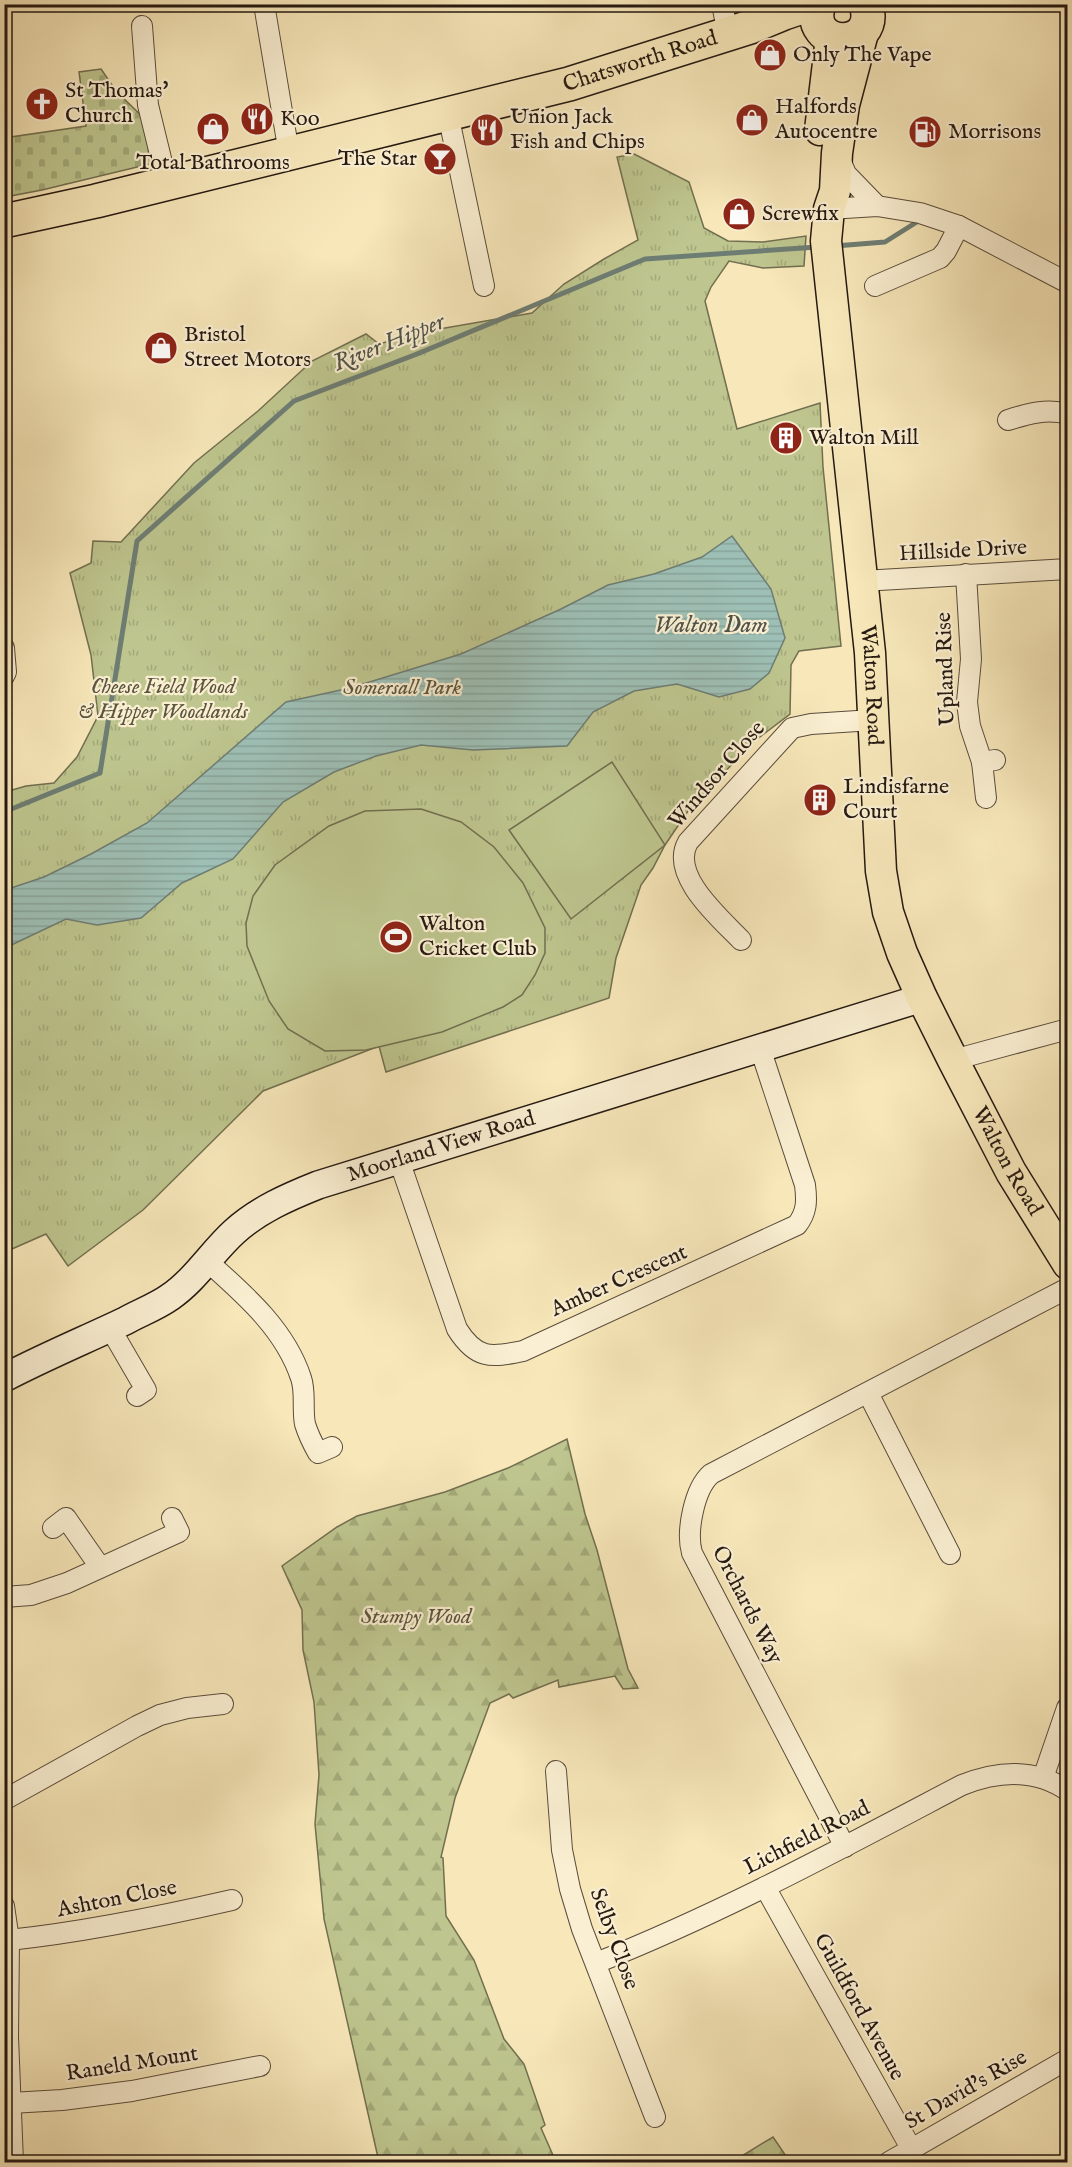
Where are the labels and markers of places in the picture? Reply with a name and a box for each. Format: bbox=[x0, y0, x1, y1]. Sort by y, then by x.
shop icon: Only The Vape bbox=[752, 37, 788, 73]
place label: Only The Vape bbox=[793, 41, 932, 69]
place label: St Thomas' Church bbox=[65, 77, 168, 130]
church icon: St Thomas' Church bbox=[24, 86, 60, 122]
place label: Halfords Autocentre bbox=[774, 93, 878, 146]
restaurant icon: Koo bbox=[239, 101, 275, 137]
shop icon: Halfords Autocentre bbox=[734, 102, 770, 138]
place label: Union Jack Fish and Chips bbox=[510, 103, 645, 156]
place label: Koo bbox=[280, 105, 320, 133]
shop icon: Total Bathrooms bbox=[195, 111, 231, 147]
restaurant icon: Union Jack Fish and Chips bbox=[469, 112, 505, 148]
fuel station icon: Morrisons bbox=[907, 114, 943, 150]
place label: Morrisons bbox=[948, 118, 1041, 146]
bar icon: The Star bbox=[422, 141, 458, 177]
place label: The Star bbox=[338, 145, 417, 173]
place label: Total Bathrooms bbox=[136, 149, 290, 177]
shop icon: Screwfix bbox=[721, 196, 757, 232]
place label: Screwfix bbox=[762, 200, 839, 228]
place label: Bristol Street Motors bbox=[184, 321, 311, 374]
shop icon: Bristol Street Motors bbox=[143, 330, 179, 366]
building icon: Walton Mill bbox=[768, 420, 804, 456]
place label: Walton Mill bbox=[809, 424, 919, 452]
place label: Lindisfarne Court bbox=[843, 773, 949, 826]
building icon: Lindisfarne Court bbox=[802, 782, 838, 818]
place label: Walton Cricket Club bbox=[419, 910, 537, 963]
sports icon: Walton Cricket Club bbox=[378, 919, 414, 955]

